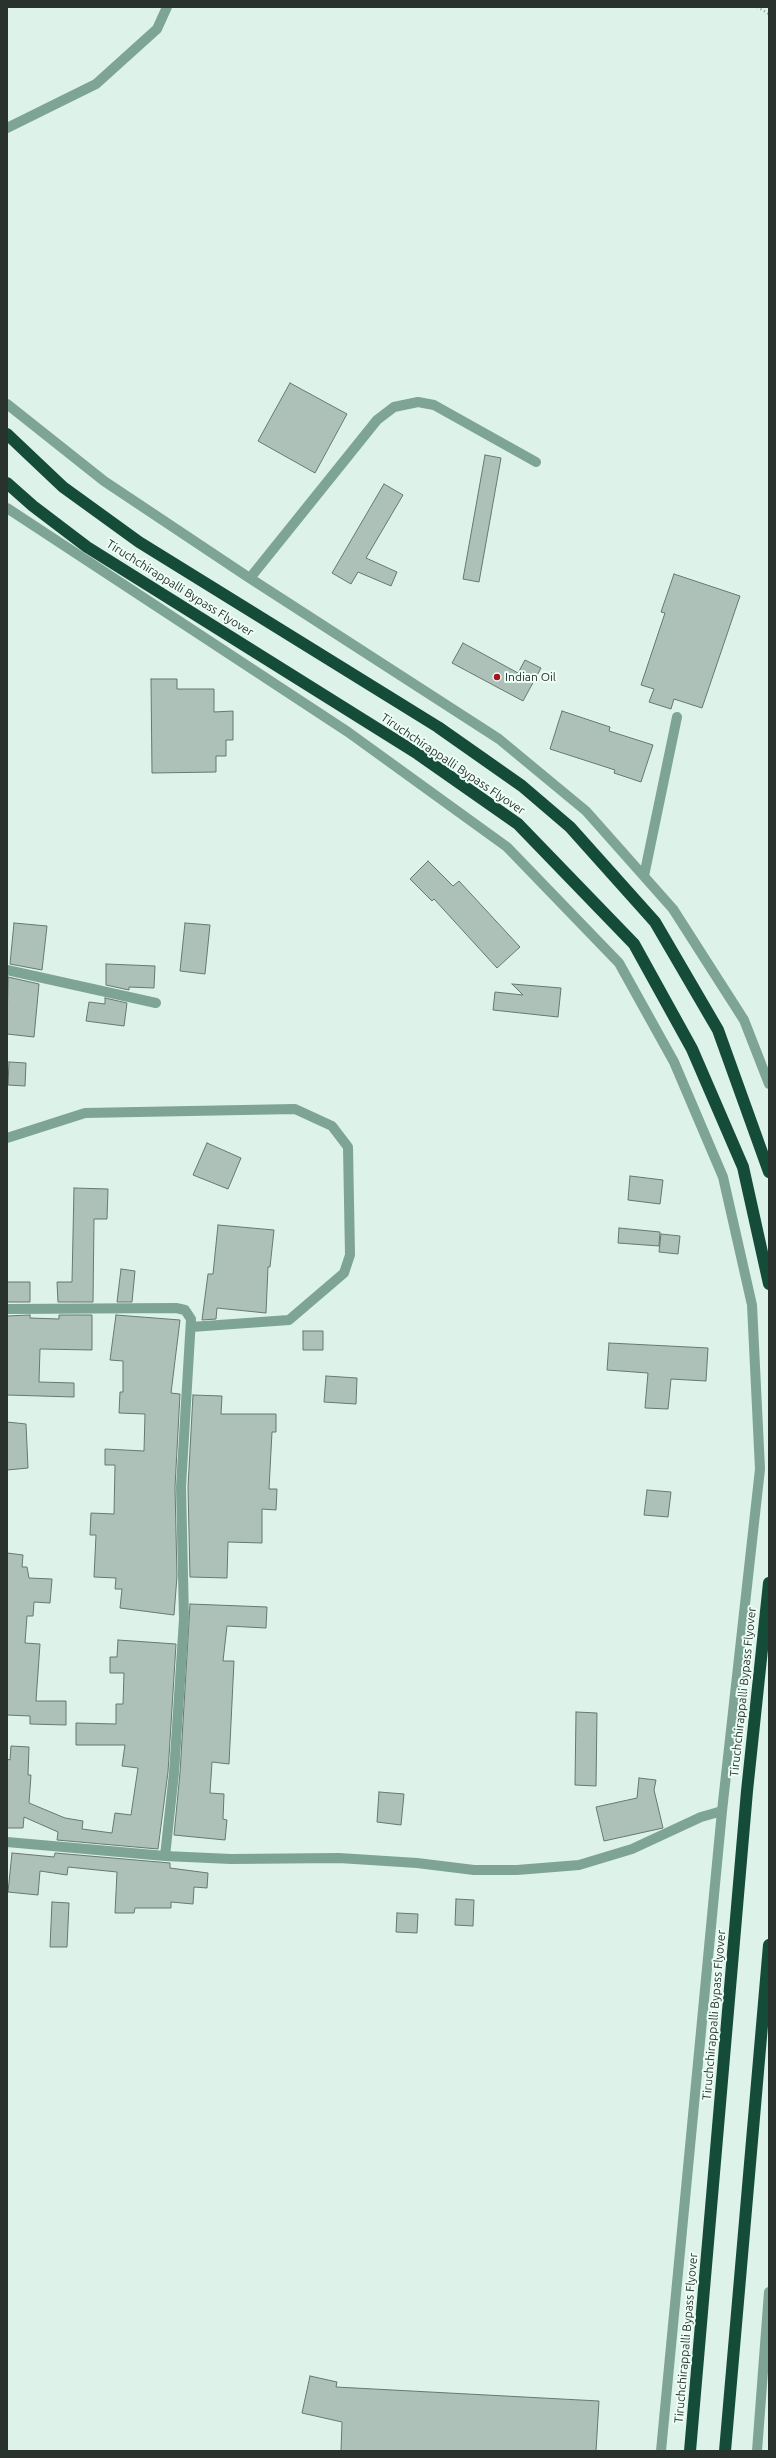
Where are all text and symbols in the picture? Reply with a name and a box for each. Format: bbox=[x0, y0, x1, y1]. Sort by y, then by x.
street label: Tiruchchirappalli Bypass Flyover bbox=[104, 537, 256, 639]
place label: Indian Oil bbox=[505, 670, 556, 684]
marker: Indian Oil bbox=[492, 672, 502, 682]
street label: Tiruchchirappalli Bypass Flyover bbox=[378, 710, 528, 818]
street label: Tiruchchirappalli Bypass Flyover bbox=[727, 1606, 759, 1778]
street label: Tiruchchirappalli Bypass Flyover bbox=[699, 1929, 729, 2101]
street label: Tiruchchirappalli Bypass Flyover bbox=[671, 2252, 701, 2424]

